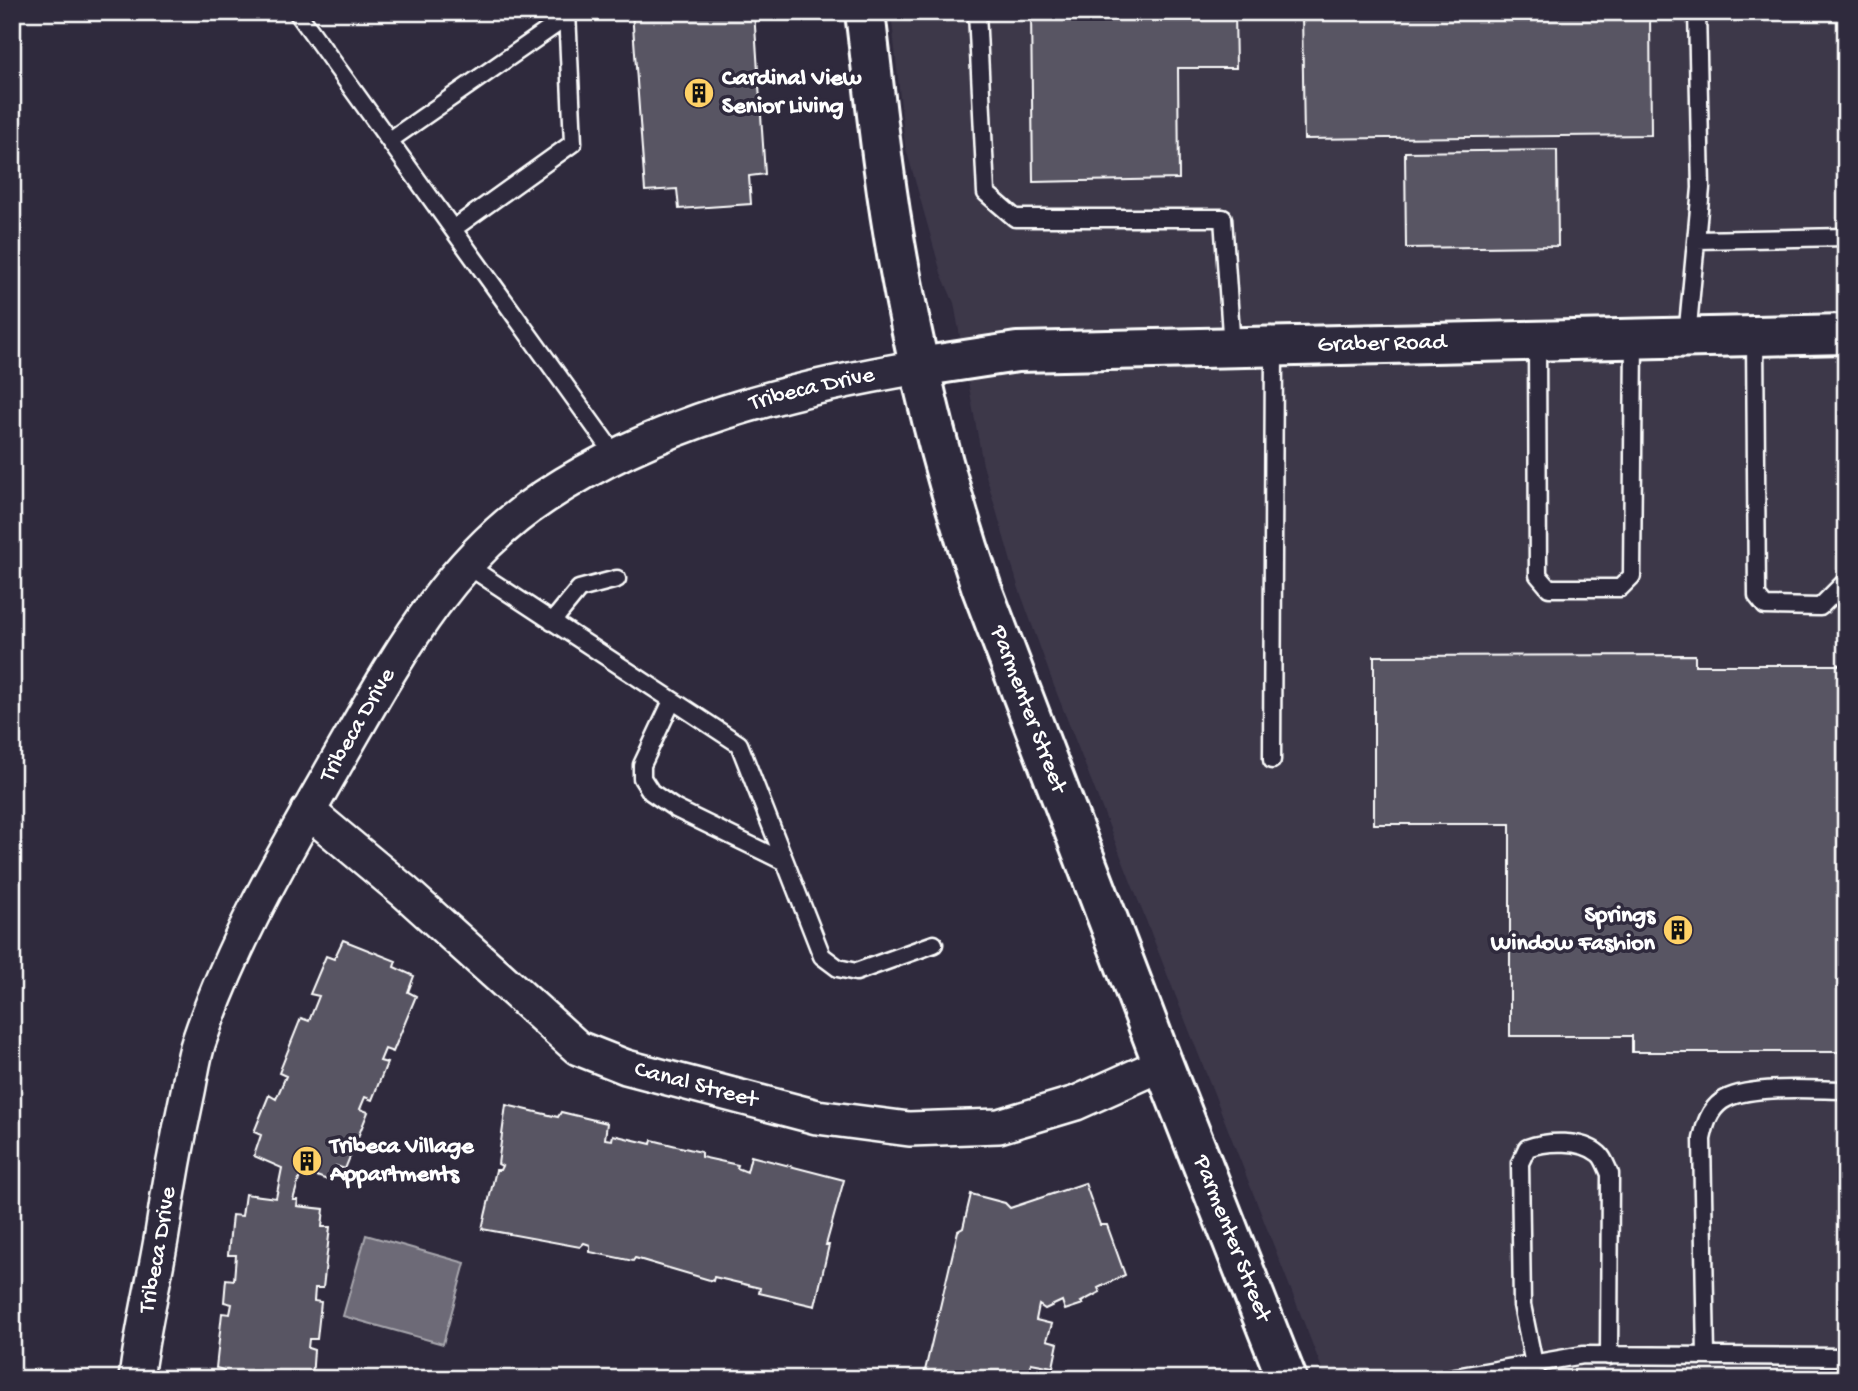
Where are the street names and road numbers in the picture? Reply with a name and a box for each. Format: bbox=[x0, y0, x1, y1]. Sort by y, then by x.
street label: Graber Road bbox=[1317, 328, 1448, 360]
street label: Tribeca Drive bbox=[744, 361, 877, 419]
street label: Parmenter Street bbox=[983, 621, 1074, 799]
street label: Tribeca Drive bbox=[313, 662, 403, 789]
street label: Canal Street bbox=[631, 1055, 762, 1116]
street label: Parmenter Street bbox=[1186, 1150, 1278, 1328]
street label: Tribeca Drive bbox=[132, 1184, 184, 1317]

